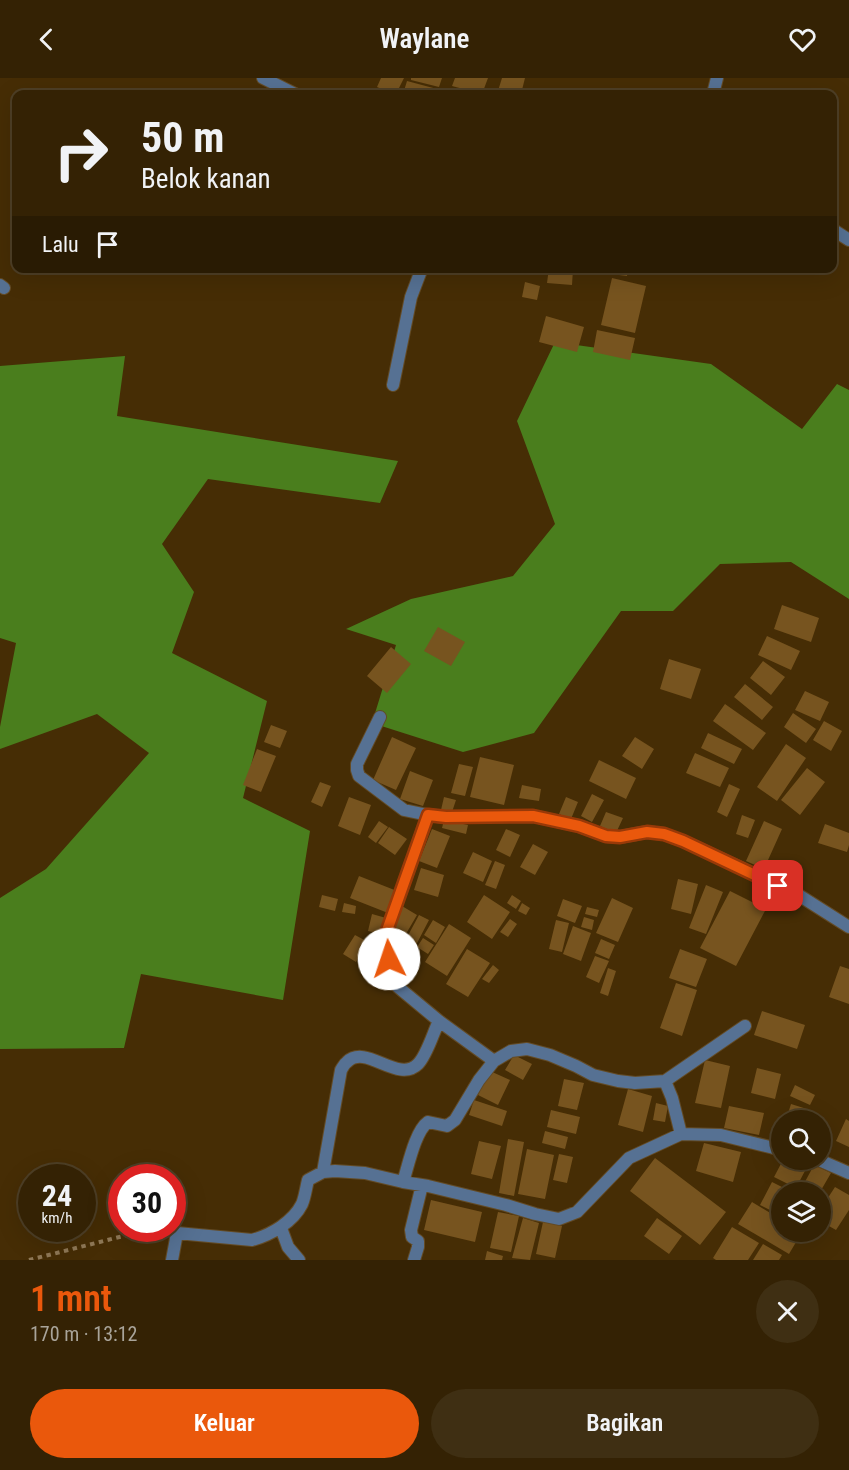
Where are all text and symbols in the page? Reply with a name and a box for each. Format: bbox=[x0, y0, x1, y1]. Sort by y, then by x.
icon: back bbox=[30, 23, 63, 56]
text: Waylane bbox=[380, 23, 469, 55]
icon: heart bbox=[786, 23, 819, 56]
text: 50 m bbox=[141, 113, 224, 162]
icon: right bbox=[42, 114, 120, 192]
text: Belok kanan bbox=[141, 163, 271, 195]
icon: arrive bbox=[91, 228, 124, 261]
text: Lalu bbox=[42, 232, 79, 257]
pin bbox=[752, 860, 803, 911]
icon: arrive bbox=[761, 869, 794, 902]
position arrow bbox=[357, 927, 421, 991]
map controls bbox=[771, 1110, 831, 1242]
button: search bbox=[771, 1110, 831, 1170]
speed limit sign: 30 bbox=[108, 1164, 186, 1242]
text: 24 bbox=[42, 1178, 72, 1213]
button: layers bbox=[771, 1182, 831, 1242]
text: km/h bbox=[42, 1209, 72, 1227]
text: 1 mnt bbox=[30, 1278, 112, 1320]
button: close bbox=[756, 1280, 819, 1343]
text: 170 m · 13:12 bbox=[30, 1322, 137, 1346]
button: Keluar bbox=[30, 1389, 419, 1458]
button: Bagikan bbox=[431, 1389, 819, 1458]

